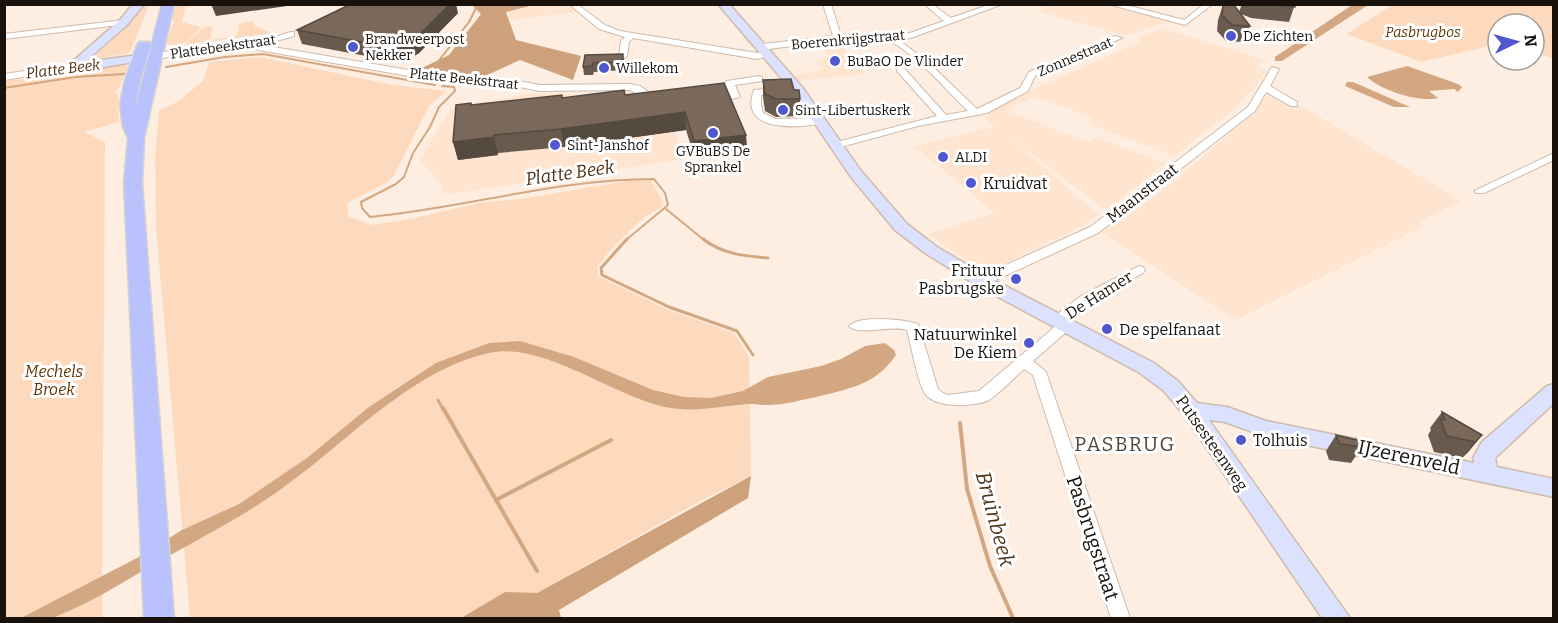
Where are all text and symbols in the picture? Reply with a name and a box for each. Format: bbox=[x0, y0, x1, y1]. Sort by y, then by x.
north arrow bbox=[1486, 12, 1546, 72]
park label: Pasbrugbos bbox=[1385, 24, 1461, 41]
street label: Boerenkrijgstraat bbox=[790, 27, 906, 53]
place label: De Zichten bbox=[1243, 28, 1313, 45]
marker: De Zichten bbox=[1224, 29, 1238, 43]
street label: Plattebeekstraat bbox=[169, 31, 277, 63]
place label: Brandweerpost Nekker bbox=[365, 31, 464, 64]
street label: Zonnestraat bbox=[1035, 34, 1115, 80]
text: N bbox=[1520, 34, 1540, 48]
marker: Brandweerpost Nekker bbox=[346, 40, 360, 54]
place label: BuBaO De Vlinder bbox=[847, 53, 963, 70]
marker: BuBaO De Vlinder bbox=[828, 54, 842, 68]
water label: Platte Beek bbox=[25, 55, 102, 82]
place label: Willekom bbox=[616, 60, 679, 77]
marker: Willekom bbox=[597, 61, 611, 75]
street label: Platte Beekstraat bbox=[409, 65, 519, 93]
place label: Sint-Libertuskerk bbox=[795, 102, 911, 119]
marker: Sint-Libertuskerk bbox=[776, 103, 790, 117]
marker: GVBuBS De Sprankel bbox=[706, 126, 720, 140]
place label: Sint-Janshof bbox=[567, 137, 650, 154]
marker: Sint-Janshof bbox=[548, 138, 562, 152]
place label: GVBuBS De Sprankel bbox=[676, 143, 750, 176]
place label: ALDI bbox=[955, 149, 987, 166]
marker: ALDI bbox=[936, 150, 950, 164]
water label: Platte Beek bbox=[524, 156, 616, 190]
street label: Maanstraat bbox=[1103, 159, 1181, 227]
place label: Kruidvat bbox=[983, 174, 1048, 193]
marker: Kruidvat bbox=[964, 176, 978, 190]
place label: Frituur Pasbrugske bbox=[919, 261, 1004, 298]
street label: De Hamer bbox=[1062, 267, 1136, 323]
marker: Frituur Pasbrugske bbox=[1009, 272, 1023, 286]
place label: De spelfanaat bbox=[1119, 320, 1221, 339]
marker: De spelfanaat bbox=[1100, 322, 1114, 336]
place label: Natuurwinkel De Kiem bbox=[914, 325, 1017, 362]
marker: Natuurwinkel De Kiem bbox=[1022, 336, 1036, 350]
park label: Mechels Broek bbox=[25, 362, 84, 399]
street label: Putsesteenweg bbox=[1172, 392, 1252, 494]
place label: Tolhuis bbox=[1253, 431, 1308, 450]
district label: PASBRUG bbox=[1074, 432, 1176, 456]
marker: Tolhuis bbox=[1234, 433, 1248, 447]
street label: IJzerenveld bbox=[1356, 434, 1462, 480]
water label: Bruinbeek bbox=[970, 469, 1020, 570]
street label: Pasbrugstraat bbox=[1062, 473, 1124, 603]

